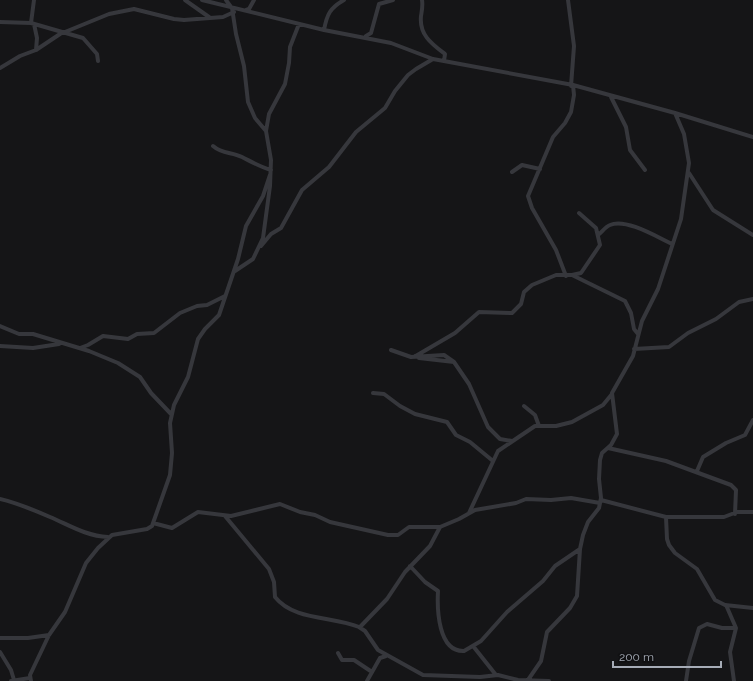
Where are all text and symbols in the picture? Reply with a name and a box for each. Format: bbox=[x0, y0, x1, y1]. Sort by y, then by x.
scale bar bbox=[613, 643, 721, 669]
text: 200 m bbox=[619, 650, 654, 664]

